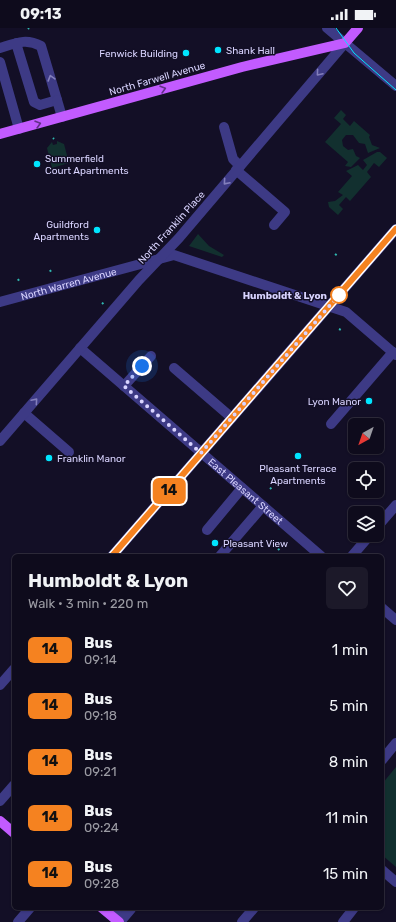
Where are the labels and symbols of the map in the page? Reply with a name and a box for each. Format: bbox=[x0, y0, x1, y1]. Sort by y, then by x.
marker: Shank Hall bbox=[213, 45, 223, 55]
place label: Shank Hall bbox=[226, 45, 275, 57]
place label: Fenwick Building bbox=[99, 48, 178, 60]
marker: Fenwick Building bbox=[181, 48, 191, 58]
street label: North Farwell Avenue bbox=[108, 59, 207, 98]
one-way arrow bbox=[317, 68, 324, 75]
one-way arrow bbox=[47, 75, 56, 82]
one-way arrow bbox=[159, 85, 166, 94]
one-way arrow bbox=[34, 120, 41, 129]
place label: Summerfield Court Apartments bbox=[45, 153, 129, 177]
marker: Summerfield Court Apartments bbox=[32, 159, 42, 169]
one-way arrow bbox=[224, 178, 231, 185]
street label: North Franklin Place bbox=[136, 188, 208, 267]
place label: Guildford Apartments bbox=[34, 219, 89, 243]
marker: Guildford Apartments bbox=[92, 225, 102, 235]
street label: North Warren Avenue bbox=[20, 266, 118, 303]
marker: Humboldt & Lyon bbox=[330, 286, 348, 304]
place label: Humboldt & Lyon bbox=[243, 290, 327, 302]
your location bbox=[132, 356, 152, 376]
place label: Lyon Manor bbox=[308, 396, 361, 408]
marker: Lyon Manor bbox=[364, 396, 374, 406]
one-way arrow bbox=[30, 398, 37, 405]
north arrow bbox=[348, 418, 384, 454]
marker: Pleasant Terrace Apartments bbox=[293, 451, 303, 461]
marker: Franklin Manor bbox=[44, 453, 54, 463]
place label: Franklin Manor bbox=[57, 453, 126, 465]
street label: East Pleasant Street bbox=[205, 456, 285, 527]
place label: Pleasant Terrace Apartments bbox=[259, 463, 337, 487]
line badge: 14 bbox=[151, 478, 187, 504]
marker: Pleasant View bbox=[210, 538, 220, 548]
place label: Pleasant View bbox=[223, 538, 288, 550]

